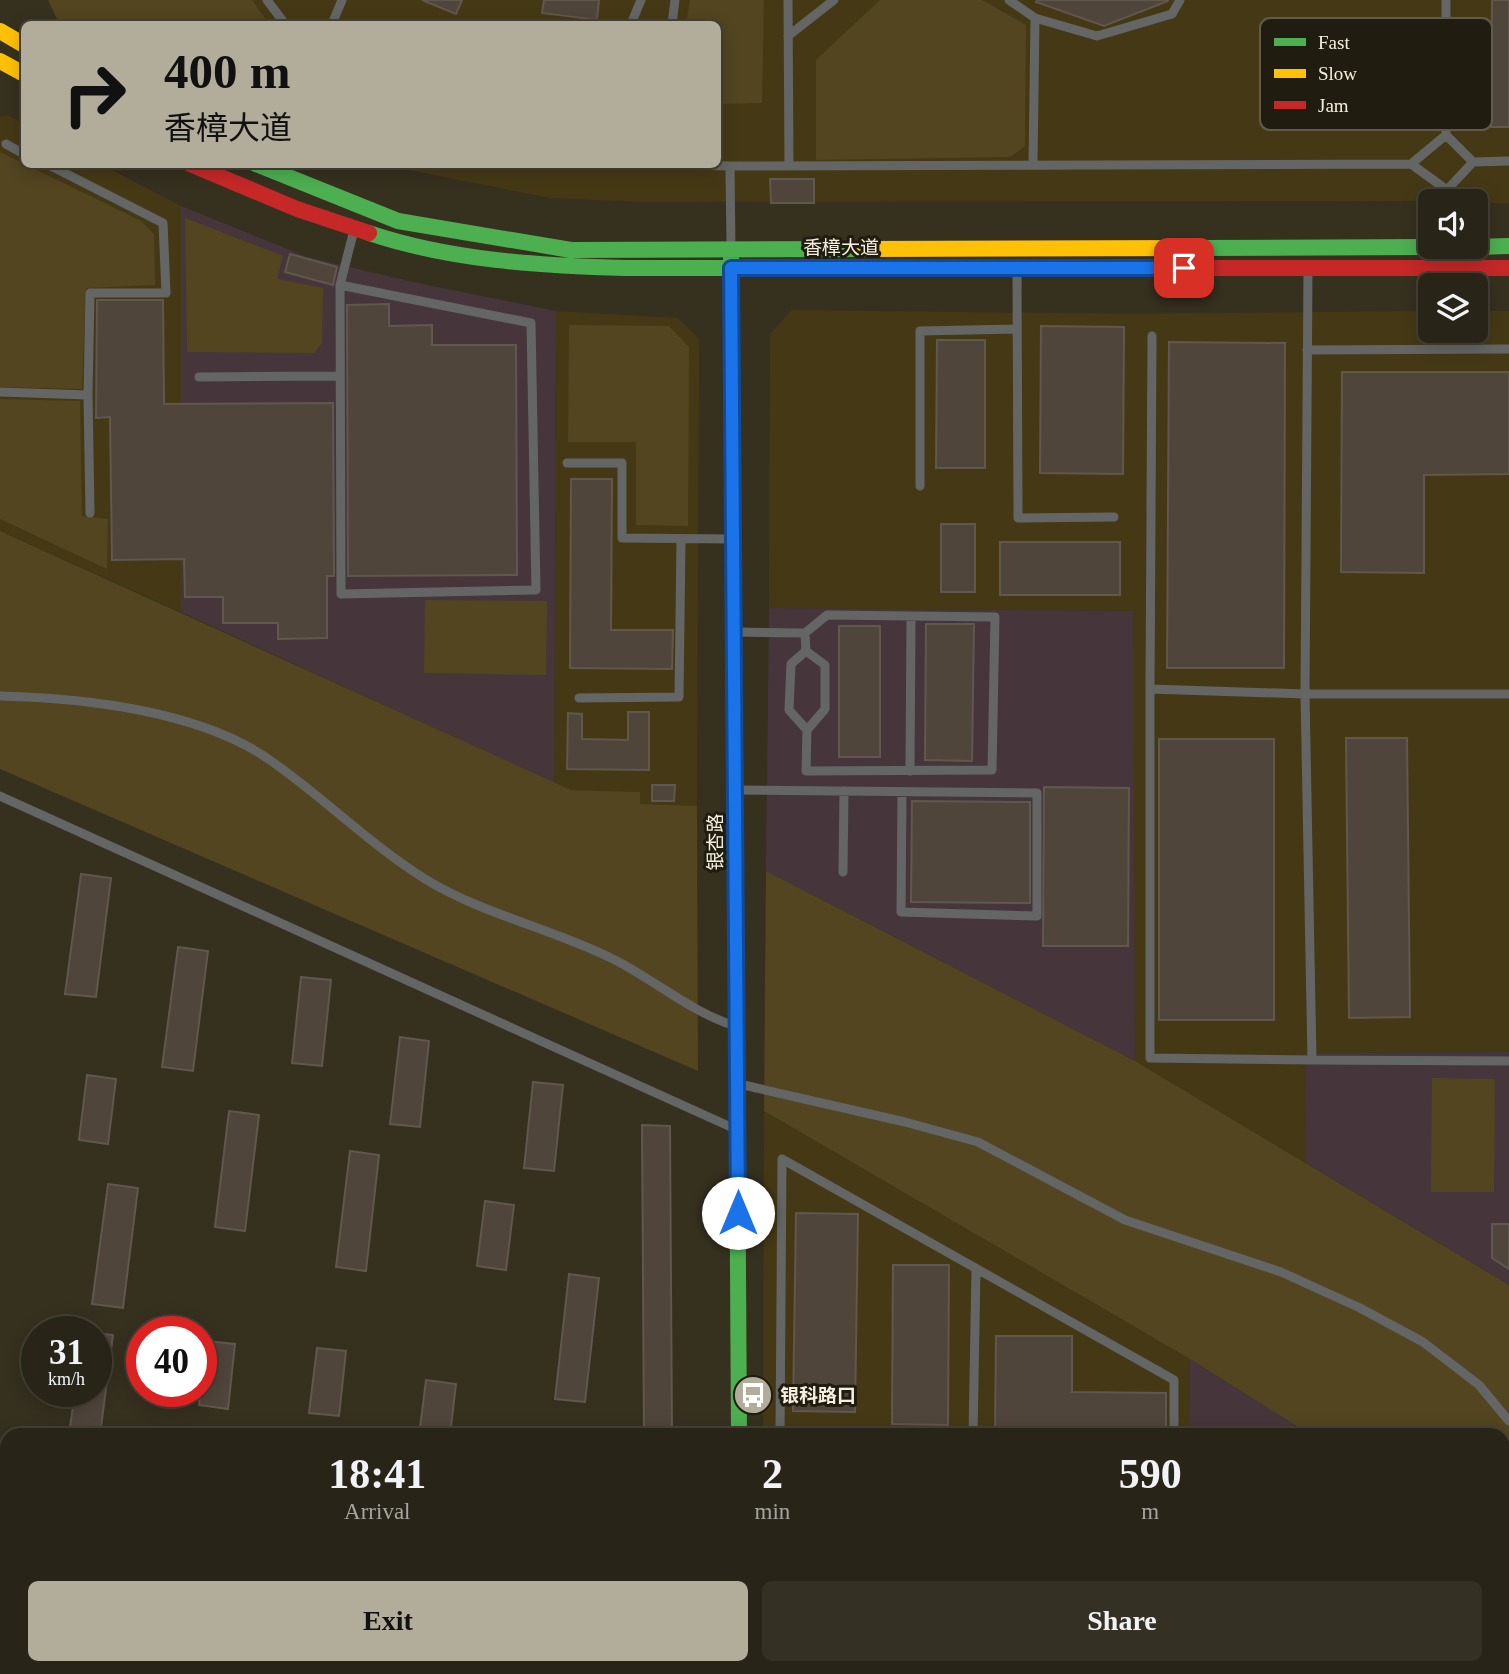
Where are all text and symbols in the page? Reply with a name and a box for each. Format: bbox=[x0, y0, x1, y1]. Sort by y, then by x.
legend bbox=[1260, 18, 1492, 130]
text: Fast bbox=[1318, 32, 1350, 53]
text: 400 m bbox=[164, 44, 291, 99]
icon: right bbox=[49, 49, 140, 140]
text: Slow bbox=[1318, 63, 1357, 84]
text: Jam bbox=[1318, 95, 1349, 116]
text: 香樟大道 bbox=[164, 110, 292, 146]
map controls bbox=[1418, 189, 1488, 343]
button: sound bbox=[1418, 189, 1488, 259]
street label: 香樟大道 bbox=[803, 237, 879, 258]
pin bbox=[1154, 238, 1214, 298]
icon: arrive bbox=[1165, 249, 1203, 287]
button: layers bbox=[1418, 273, 1488, 343]
street label: 银杏路 bbox=[705, 813, 726, 871]
position arrow bbox=[701, 1176, 775, 1250]
speed limit sign: 40 bbox=[126, 1316, 217, 1407]
text: 31 bbox=[49, 1333, 84, 1372]
text: km/h bbox=[48, 1369, 85, 1389]
bus stop icon: 银科路口 bbox=[732, 1374, 774, 1416]
place label: 银科路口 bbox=[780, 1385, 856, 1406]
text: 18:41 bbox=[328, 1451, 426, 1497]
text: 2 bbox=[762, 1451, 783, 1497]
text: 590 bbox=[1119, 1451, 1182, 1497]
text: Arrival bbox=[344, 1499, 411, 1524]
text: min bbox=[755, 1499, 790, 1524]
text: m bbox=[1141, 1499, 1159, 1524]
button: Exit bbox=[28, 1581, 748, 1661]
button: Share bbox=[762, 1581, 1482, 1661]

